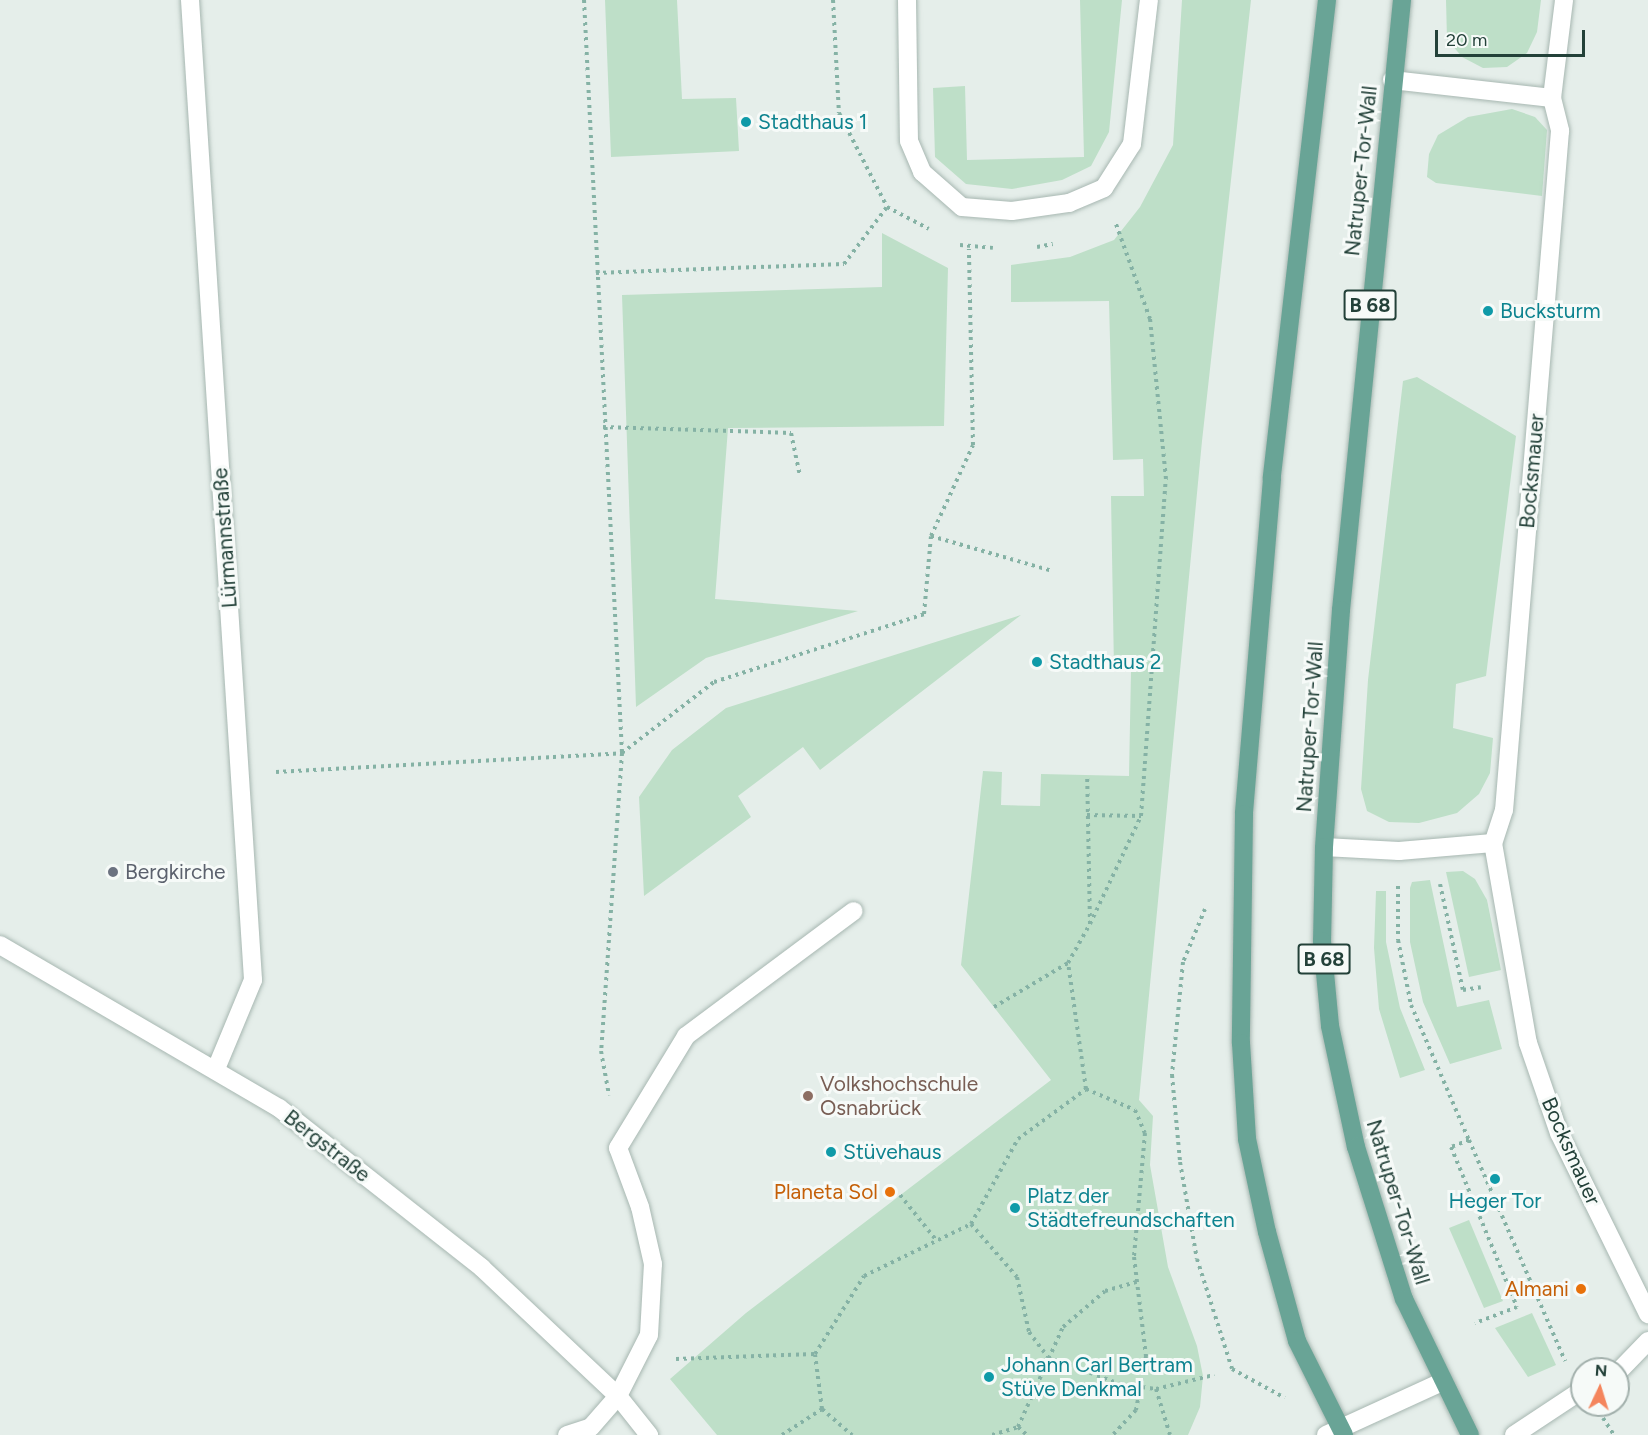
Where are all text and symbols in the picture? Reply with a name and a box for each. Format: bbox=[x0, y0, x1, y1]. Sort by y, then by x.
scale bar bbox=[1438, 18, 1588, 56]
text: 20 m bbox=[1446, 29, 1487, 51]
street label: Natruper-Tor-Wall bbox=[1340, 85, 1382, 257]
place label: Stadthaus 1 bbox=[758, 109, 868, 135]
marker: Stadthaus 1 bbox=[739, 115, 753, 129]
road number: B 68 bbox=[1343, 288, 1397, 322]
place label: Bucksturm bbox=[1500, 298, 1601, 324]
marker: Bucksturm bbox=[1481, 304, 1495, 318]
street label: Bocksmauer bbox=[1514, 413, 1550, 529]
street label: Lürmannstraße bbox=[208, 467, 242, 609]
street label: Natruper-Tor-Wall bbox=[1291, 641, 1329, 813]
place label: Stadthaus 2 bbox=[1049, 649, 1162, 675]
marker: Stadthaus 2 bbox=[1030, 655, 1044, 669]
place label: Bergkirche bbox=[125, 859, 225, 885]
marker: Bergkirche bbox=[106, 865, 120, 879]
road number: B 68 bbox=[1297, 942, 1351, 976]
place label: Volkshochschule Osnabrück bbox=[820, 1071, 978, 1121]
marker: Volkshochschule Osnabrück bbox=[801, 1089, 815, 1103]
street label: Bocksmauer bbox=[1536, 1093, 1606, 1209]
street label: Bergstraße bbox=[279, 1104, 375, 1188]
street label: Natruper-Tor-Wall bbox=[1361, 1117, 1435, 1287]
place label: Stüvehaus bbox=[843, 1139, 942, 1165]
marker: Stüvehaus bbox=[824, 1145, 838, 1159]
marker: Heger Tor bbox=[1488, 1172, 1502, 1186]
place label: Planeta Sol bbox=[774, 1179, 878, 1205]
place label: Platz der Städtefreundschaften bbox=[1027, 1183, 1235, 1233]
marker: Planeta Sol bbox=[883, 1185, 897, 1199]
place label: Heger Tor bbox=[1449, 1188, 1541, 1214]
marker: Platz der Städtefreundschaften bbox=[1008, 1201, 1022, 1215]
place label: Almani bbox=[1505, 1276, 1569, 1302]
marker: Almani bbox=[1574, 1282, 1588, 1296]
place label: Johann Carl Bertram Stüve Denkmal bbox=[1001, 1352, 1193, 1402]
north arrow bbox=[1570, 1357, 1630, 1417]
text: N bbox=[1594, 1361, 1608, 1380]
marker: Johann Carl Bertram Stüve Denkmal bbox=[982, 1370, 996, 1384]

